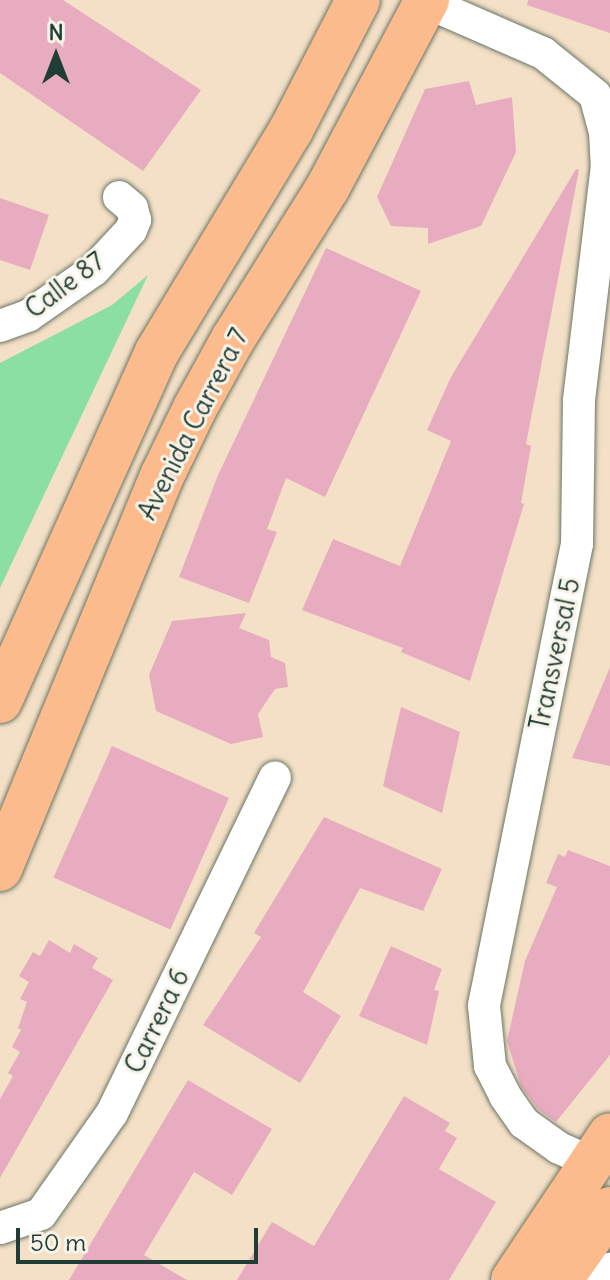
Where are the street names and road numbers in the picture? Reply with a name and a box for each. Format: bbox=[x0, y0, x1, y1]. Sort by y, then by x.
street label: Calle 87 bbox=[19, 245, 111, 325]
street label: Avenida Carrera 7 bbox=[131, 323, 255, 525]
street label: Transversal 5 bbox=[524, 575, 586, 733]
street label: Carrera 6 bbox=[118, 964, 196, 1078]

